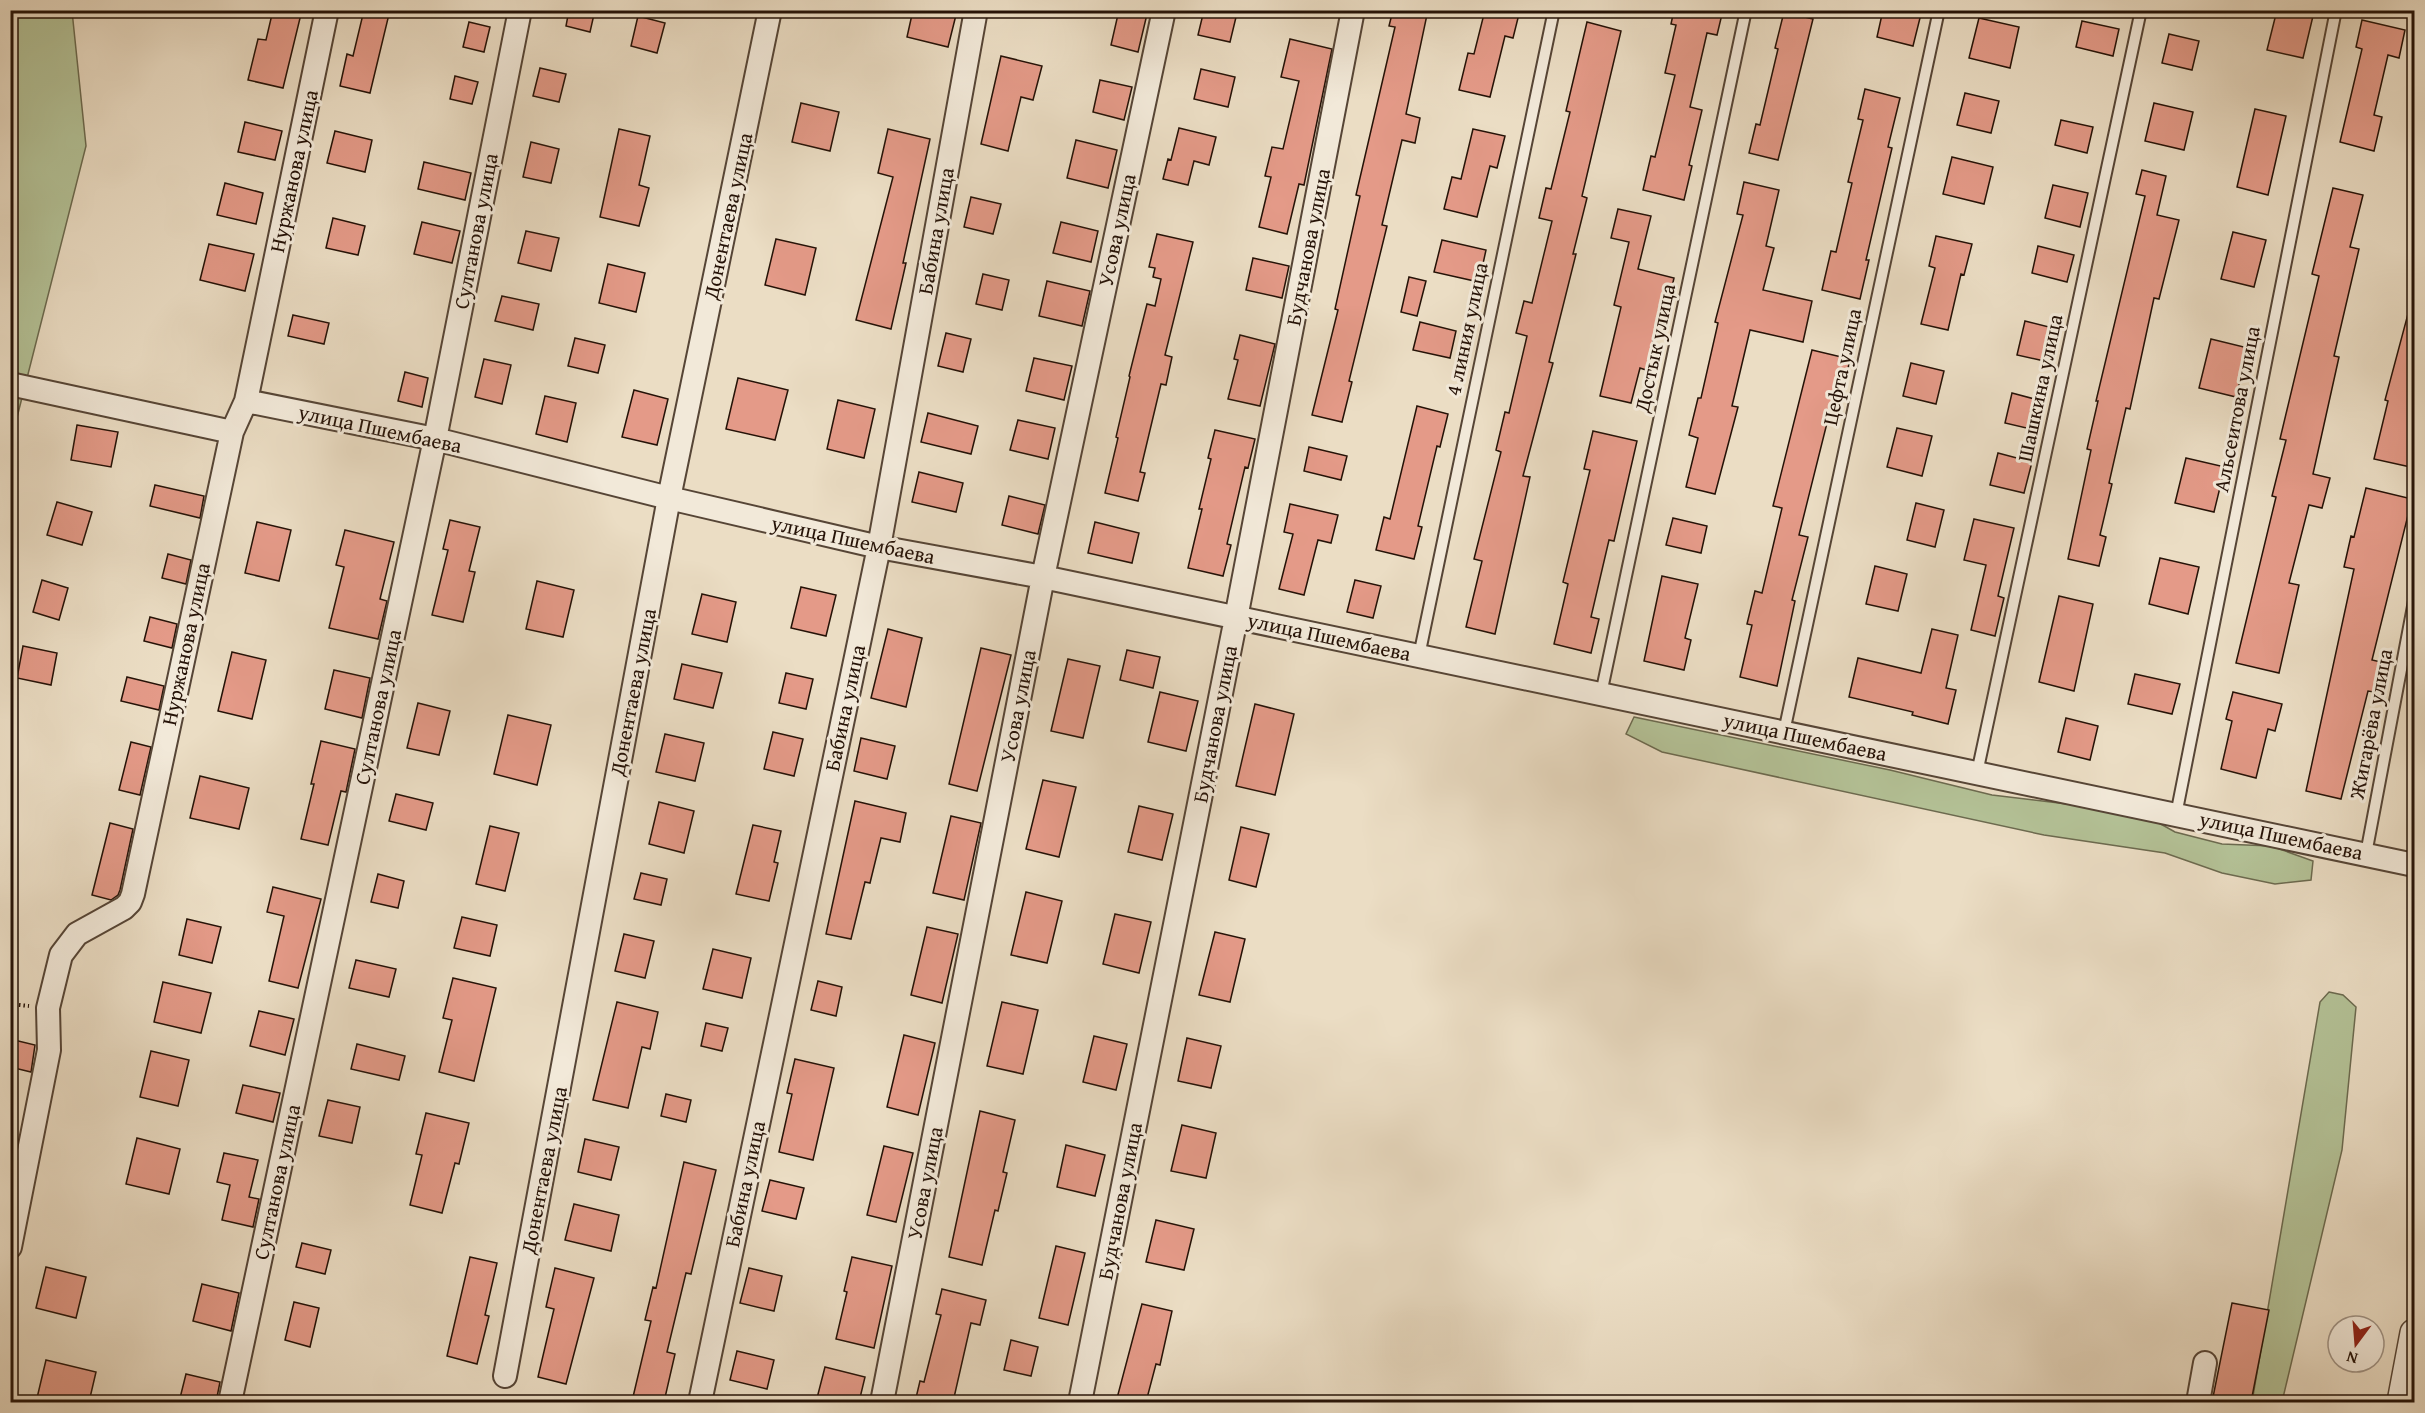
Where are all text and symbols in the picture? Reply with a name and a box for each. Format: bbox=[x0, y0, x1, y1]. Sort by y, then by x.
street label: Нуржанова улица bbox=[261, 87, 326, 255]
street label: Донентаева улица bbox=[694, 130, 760, 303]
street label: Султанова улица bbox=[445, 150, 506, 312]
street label: Бабина улица bbox=[909, 165, 962, 297]
street label: Будчанова улица bbox=[1277, 166, 1338, 328]
street label: Усова улица bbox=[1089, 171, 1144, 289]
street label: 4 линия улица bbox=[1437, 259, 1496, 398]
street label: Достык улица bbox=[1626, 281, 1683, 416]
street label: Цефта улица bbox=[1814, 306, 1869, 428]
street label: Шашкина улица bbox=[2009, 311, 2070, 465]
street label: Альсеитова улица bbox=[2205, 323, 2268, 494]
street label: улица Пшембаева bbox=[294, 396, 465, 461]
street label: улица Пшембаева bbox=[767, 507, 938, 572]
street label: Нуржанова улица bbox=[153, 560, 218, 728]
street label: улица Пшембаева bbox=[1243, 604, 1414, 669]
street label: Донентаева улица bbox=[601, 606, 664, 779]
street label: Султанова улица bbox=[346, 626, 409, 788]
street label: Бабина улица bbox=[816, 642, 873, 774]
street label: Будчанова улица bbox=[1184, 643, 1245, 805]
street label: Жигарёва улица bbox=[2341, 646, 2400, 803]
street label: Усова улица bbox=[991, 647, 1044, 765]
street label: улица Пшембаева bbox=[1719, 704, 1890, 769]
street label: улица Пшембаева bbox=[2195, 803, 2366, 868]
street label: Донентаева улица bbox=[512, 1084, 575, 1257]
street label: Султанова улица bbox=[245, 1101, 308, 1263]
street label: Бабина улица bbox=[716, 1118, 773, 1250]
street label: Будчанова улица bbox=[1089, 1120, 1150, 1282]
street label: Усова улица bbox=[898, 1124, 951, 1242]
north arrow bbox=[2326, 1314, 2386, 1374]
text: N bbox=[2343, 1345, 2360, 1371]

